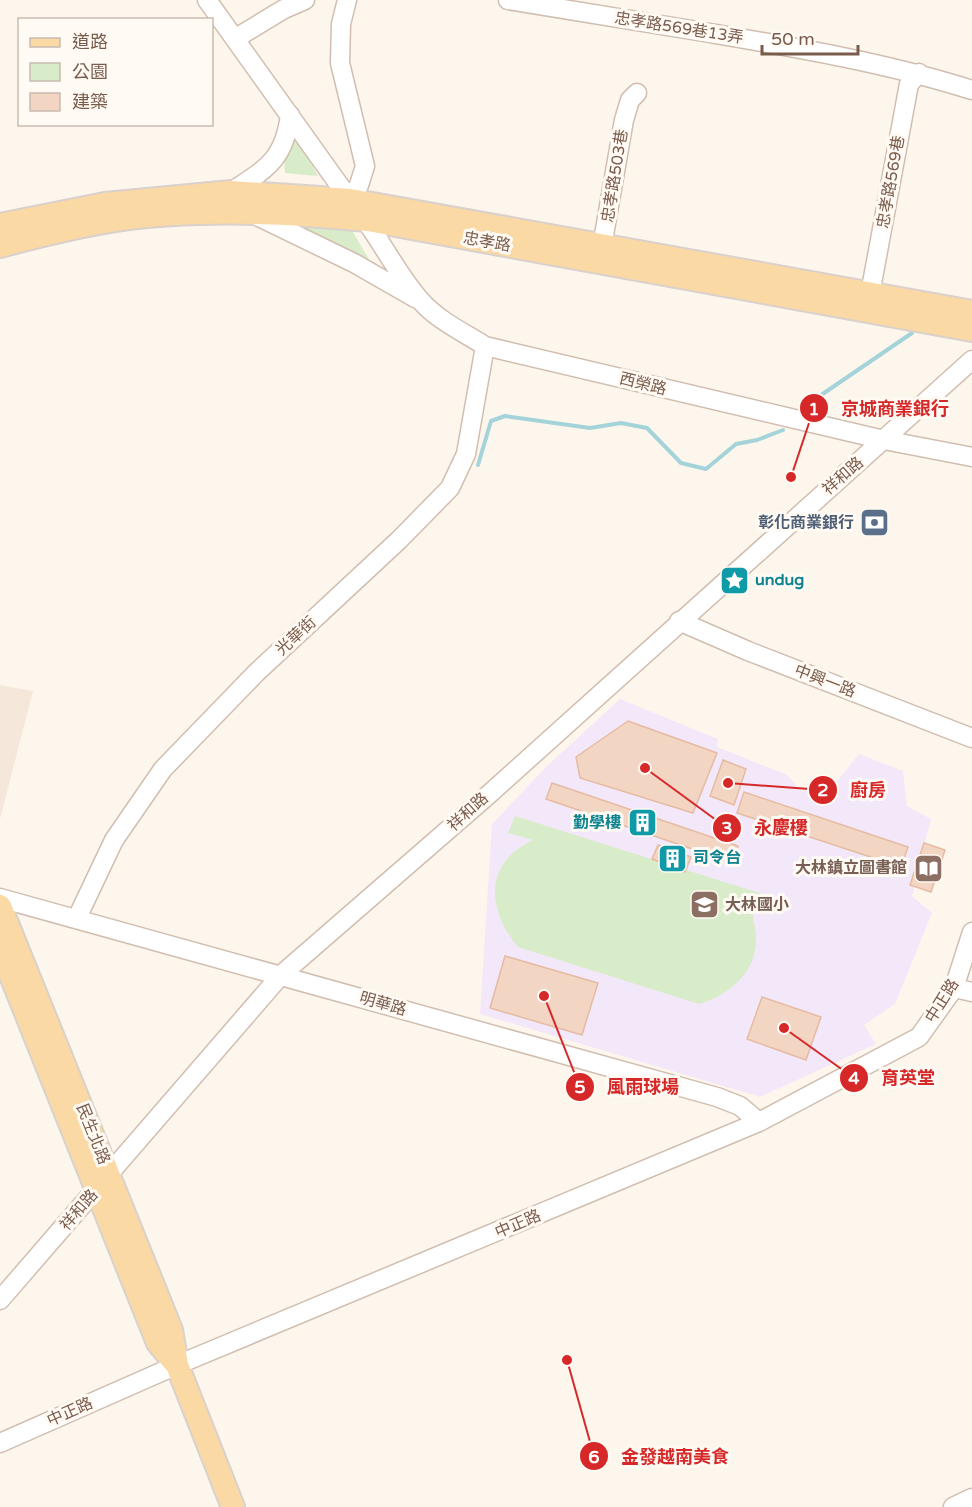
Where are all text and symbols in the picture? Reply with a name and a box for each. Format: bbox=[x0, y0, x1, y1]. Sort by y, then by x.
street label: 忠孝路569巷13弄 bbox=[613, 8, 745, 48]
legend bbox=[18, 18, 213, 126]
scale bar bbox=[762, 18, 858, 56]
text: 50 m bbox=[771, 28, 815, 50]
text: 道路 bbox=[72, 31, 108, 53]
text: 公園 bbox=[72, 61, 108, 83]
text: 建築 bbox=[72, 91, 108, 113]
street label: 忠孝路503巷 bbox=[598, 128, 632, 224]
street label: 忠孝路569巷 bbox=[873, 134, 909, 230]
street label: 忠孝路 bbox=[462, 228, 512, 256]
street label: 西榮路 bbox=[617, 368, 669, 400]
callout: 京城商業銀行 bbox=[799, 390, 961, 426]
text: 1 bbox=[808, 398, 820, 420]
text: 京城商業銀行 bbox=[841, 398, 949, 420]
street label: 祥和路 bbox=[818, 453, 868, 499]
bank icon: 彰化商業銀行 bbox=[859, 507, 891, 539]
place label: 彰化商業銀行 bbox=[758, 513, 854, 533]
place icon: undug bbox=[718, 564, 750, 596]
place label: undug bbox=[755, 570, 804, 590]
street label: 光華街 bbox=[272, 612, 320, 660]
street label: 中興一路 bbox=[792, 660, 858, 702]
callout: 廚房 bbox=[808, 772, 898, 808]
text: 2 bbox=[817, 779, 829, 801]
text: 廚房 bbox=[850, 779, 886, 801]
street label: 祥和路 bbox=[443, 789, 493, 835]
building icon: 勤學樓 bbox=[626, 807, 658, 839]
callout: 永慶樓 bbox=[712, 810, 820, 846]
place label: 勤學樓 bbox=[573, 813, 621, 833]
text: 3 bbox=[721, 817, 733, 839]
text: 永慶樓 bbox=[754, 817, 808, 839]
building icon: 司令台 bbox=[656, 842, 688, 874]
place label: 司令台 bbox=[693, 848, 741, 868]
library icon: 大林鎮立圖書館 bbox=[912, 852, 944, 884]
place label: 大林鎮立圖書館 bbox=[795, 858, 907, 878]
school or university icon: 大林國小 bbox=[688, 889, 720, 921]
place label: 大林國小 bbox=[725, 895, 789, 915]
street label: 中正路 bbox=[921, 975, 963, 1027]
street label: 明華路 bbox=[357, 988, 409, 1020]
callout: 育英堂 bbox=[839, 1060, 947, 1096]
text: 4 bbox=[848, 1067, 860, 1089]
text: 育英堂 bbox=[881, 1067, 935, 1089]
callout: 風雨球場 bbox=[565, 1069, 691, 1105]
text: 5 bbox=[574, 1076, 586, 1098]
text: 風雨球場 bbox=[607, 1076, 679, 1098]
street label: 民生北路 bbox=[72, 1101, 114, 1167]
street label: 祥和路 bbox=[56, 1185, 102, 1235]
street label: 中正路 bbox=[492, 1205, 544, 1243]
street label: 中正路 bbox=[44, 1393, 96, 1431]
callout: 金發越南美食 bbox=[579, 1438, 741, 1474]
text: 6 bbox=[588, 1446, 600, 1468]
text: 金發越南美食 bbox=[621, 1446, 729, 1468]

